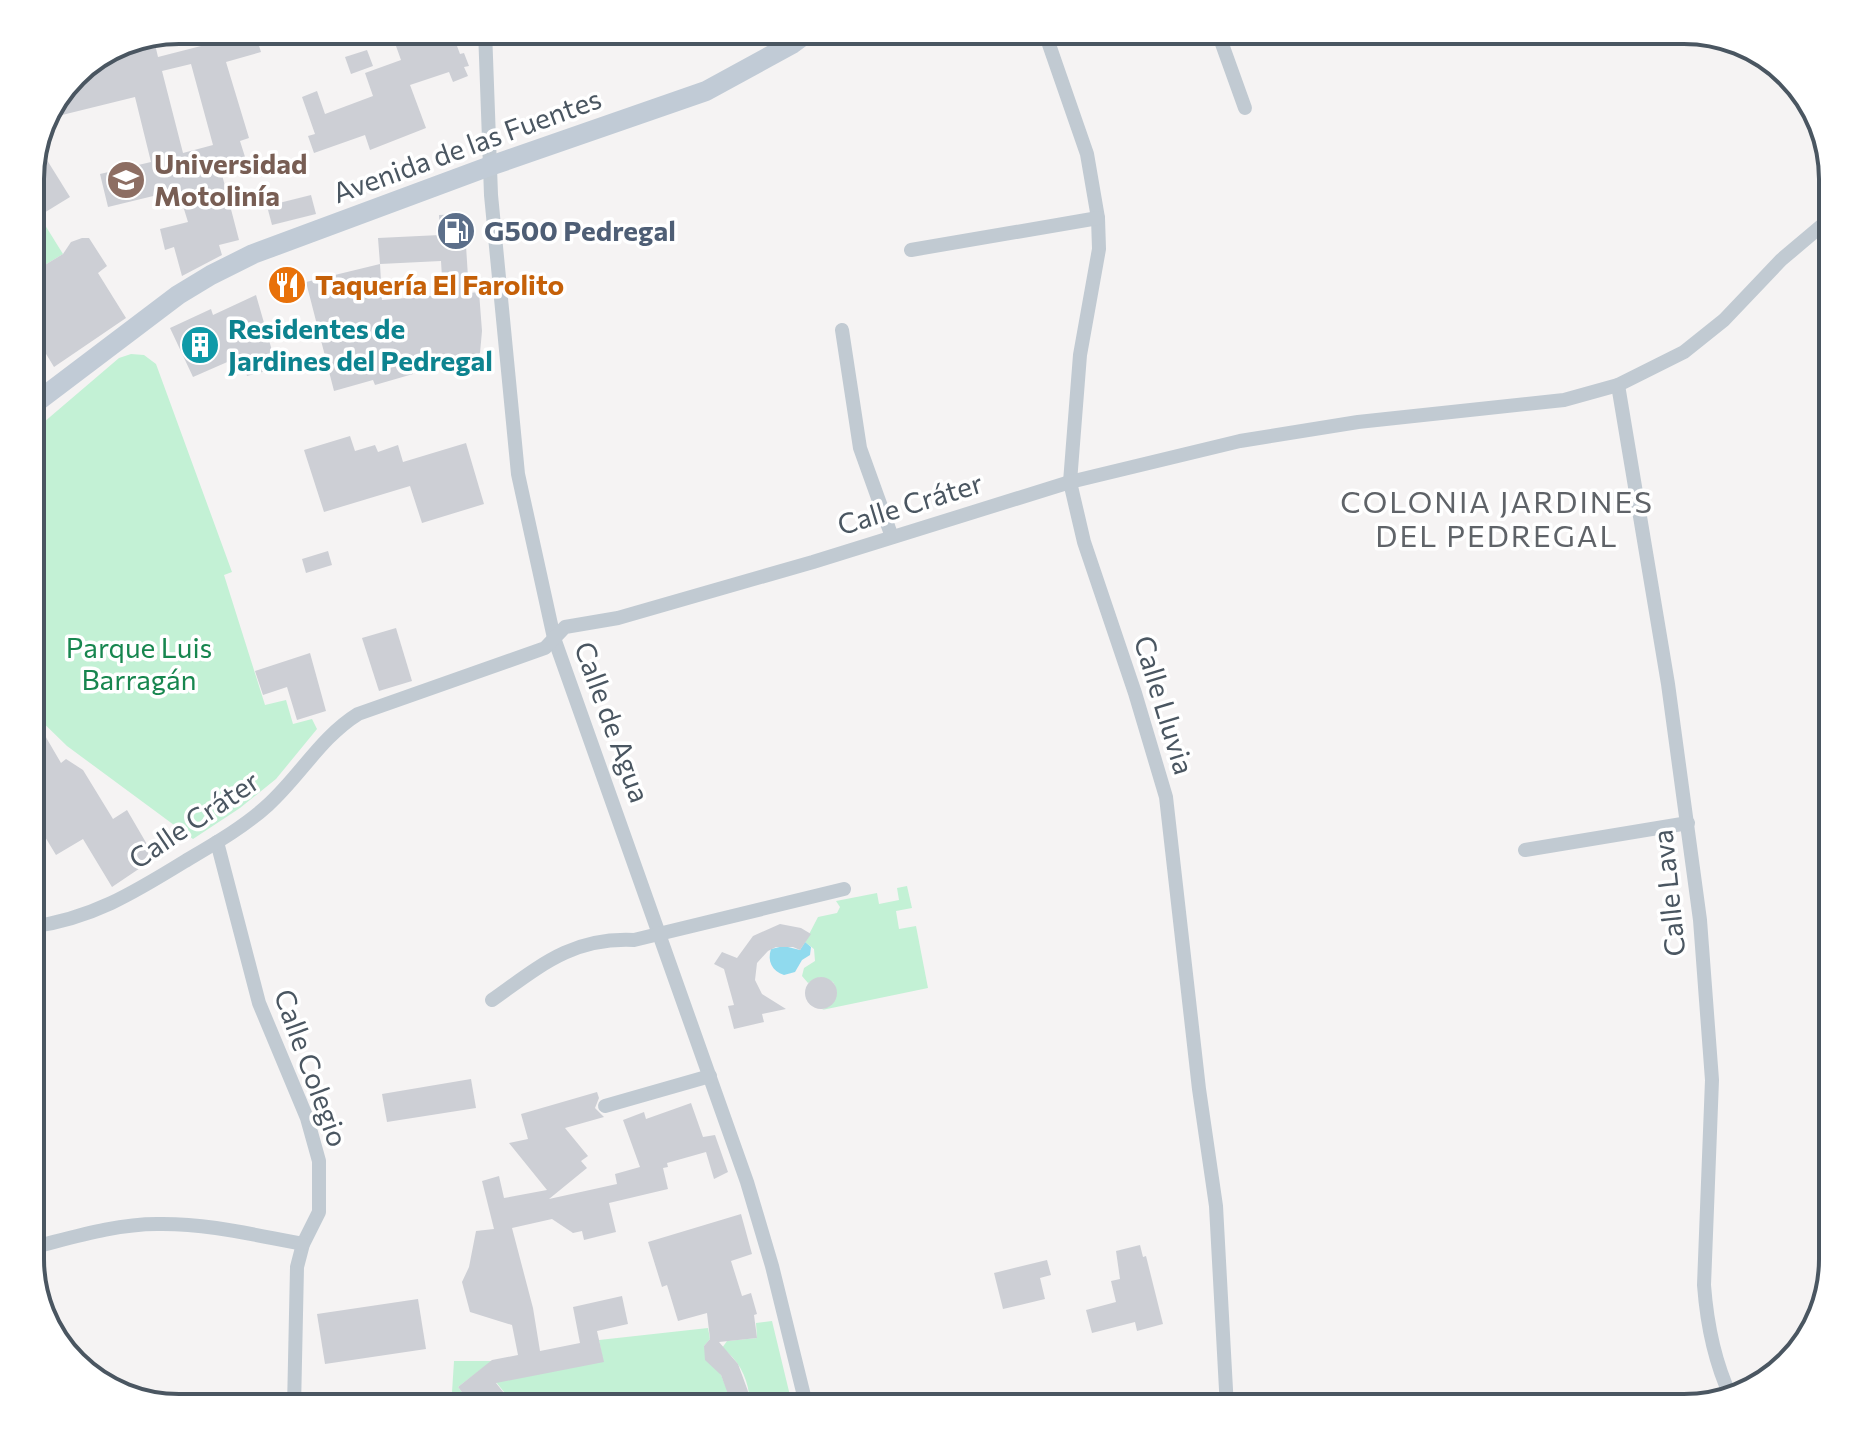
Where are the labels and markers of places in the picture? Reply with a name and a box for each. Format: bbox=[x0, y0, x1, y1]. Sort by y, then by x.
place label: Universidad Motolinía bbox=[154, 146, 307, 212]
school or university icon: Universidad Motolinía bbox=[105, 159, 147, 201]
fuel station icon: G500 Pedregal bbox=[435, 210, 477, 252]
place label: G500 Pedregal bbox=[484, 213, 676, 247]
restaurant icon: Taquería El Farolito bbox=[266, 264, 308, 306]
place label: Taquería El Farolito bbox=[315, 267, 564, 301]
place label: Residentes de Jardines del Pedregal bbox=[228, 311, 493, 377]
building icon: Residentes de Jardines del Pedregal bbox=[179, 324, 221, 366]

